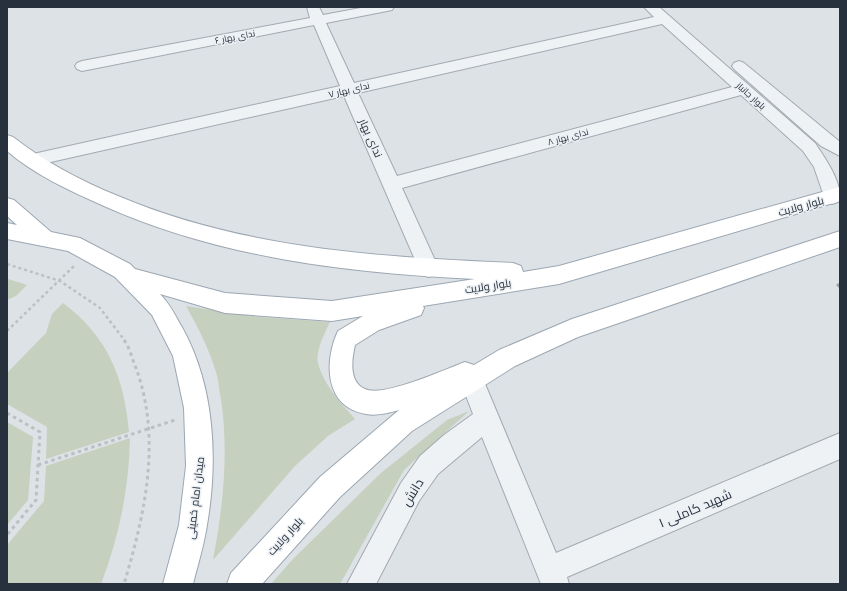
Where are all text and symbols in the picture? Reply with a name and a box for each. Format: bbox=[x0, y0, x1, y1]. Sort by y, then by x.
street label: ندای بهار ۶ bbox=[214, 26, 256, 47]
street label: ندای بهار ۷ bbox=[327, 78, 371, 101]
street label: بلوار جانباز bbox=[733, 78, 769, 112]
street label: ندای بهار bbox=[355, 115, 387, 160]
street label: ندای بهار ۸ bbox=[546, 125, 590, 148]
street label: بلوار ولایت bbox=[776, 192, 826, 220]
street label: بلوار ولایت bbox=[464, 274, 512, 298]
street label: میدان امام خمینی bbox=[182, 456, 208, 540]
street label: دانش bbox=[397, 475, 428, 510]
street label: شهید کاملی ۱ bbox=[656, 485, 735, 532]
street label: بلوار ولایت bbox=[263, 513, 307, 559]

